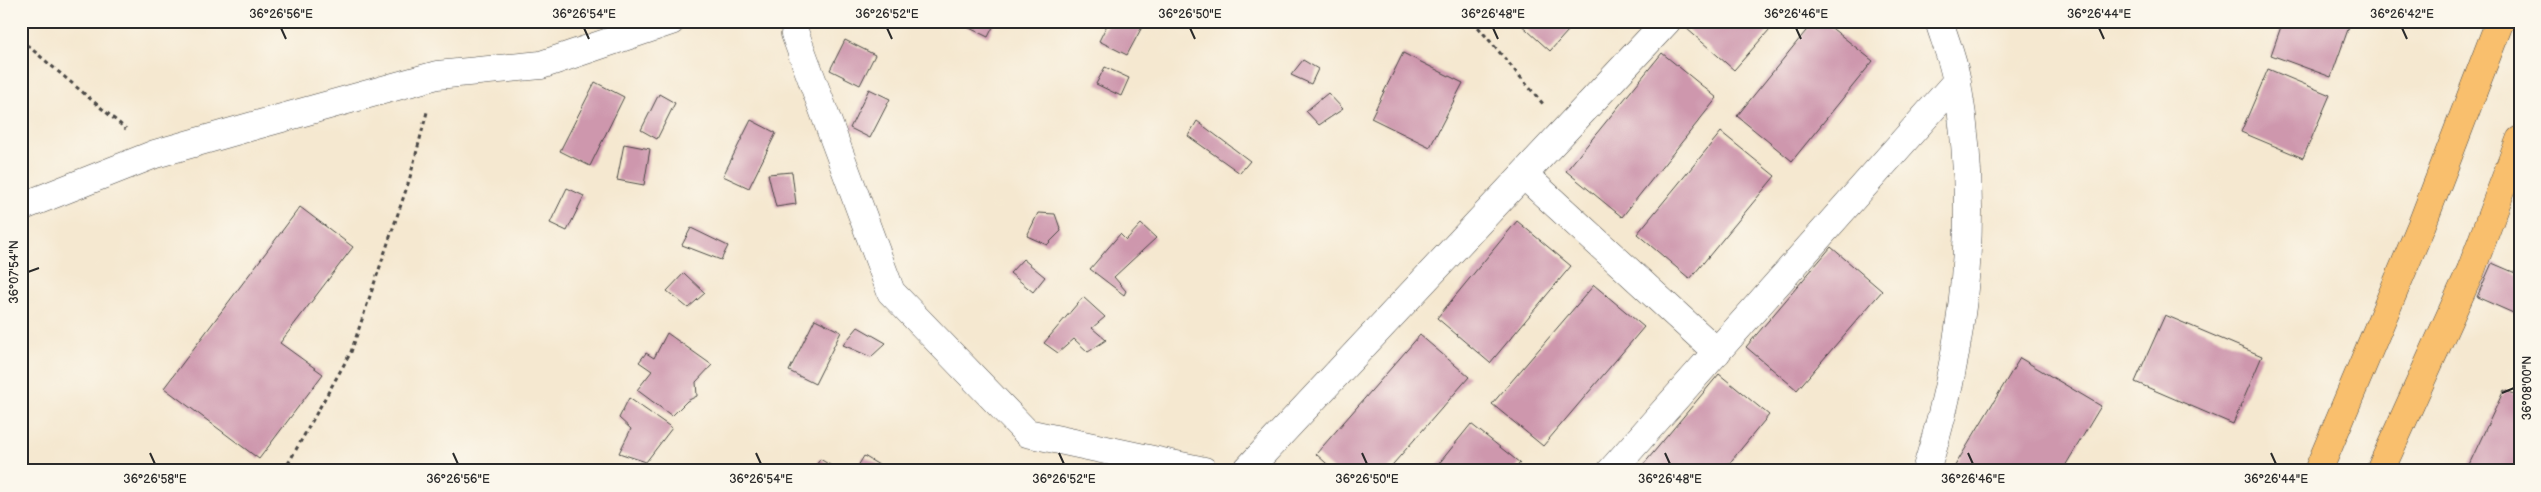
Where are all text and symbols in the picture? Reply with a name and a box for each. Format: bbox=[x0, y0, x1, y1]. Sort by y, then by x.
text: 36°26'56"E bbox=[249, 7, 313, 22]
text: 36°26'54"E bbox=[552, 7, 616, 22]
text: 36°26'52"E bbox=[855, 7, 919, 22]
text: 36°26'50"E bbox=[1158, 7, 1222, 22]
text: 36°26'48"E bbox=[1461, 7, 1525, 22]
text: 36°26'46"E bbox=[1764, 7, 1828, 22]
text: 36°26'44"E bbox=[2067, 7, 2131, 22]
text: 36°26'42"E bbox=[2370, 7, 2434, 22]
text: 36°07'54"N bbox=[7, 240, 22, 304]
text: 36°08'00"N bbox=[2520, 356, 2535, 420]
text: 36°26'58"E bbox=[123, 472, 187, 487]
text: 36°26'56"E bbox=[426, 472, 490, 487]
text: 36°26'54"E bbox=[729, 472, 793, 487]
text: 36°26'52"E bbox=[1032, 472, 1096, 487]
text: 36°26'50"E bbox=[1335, 472, 1399, 487]
text: 36°26'48"E bbox=[1638, 472, 1702, 487]
text: 36°26'46"E bbox=[1941, 472, 2005, 487]
text: 36°26'44"E bbox=[2244, 472, 2308, 487]

